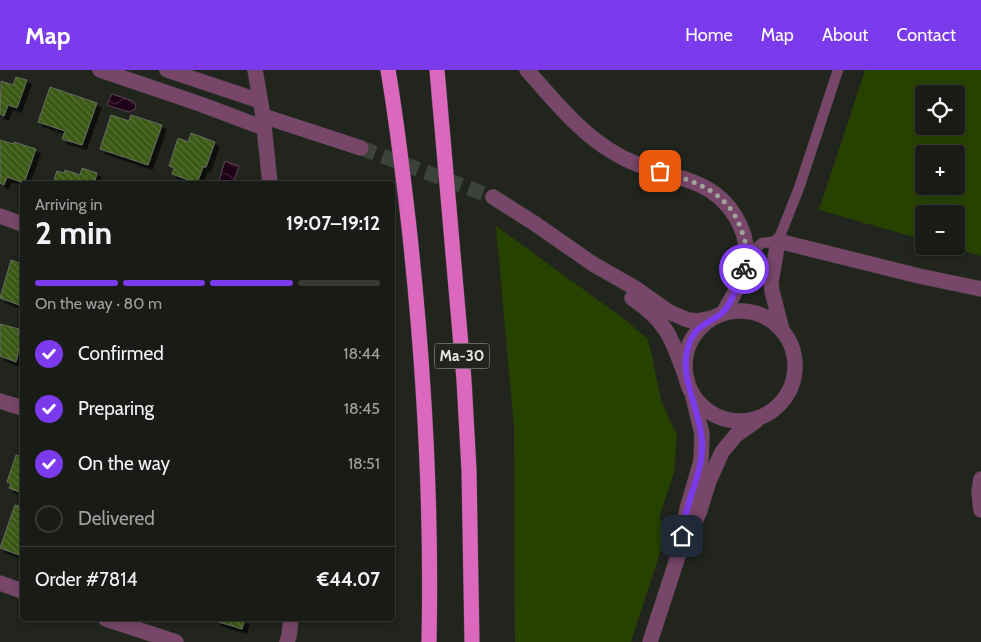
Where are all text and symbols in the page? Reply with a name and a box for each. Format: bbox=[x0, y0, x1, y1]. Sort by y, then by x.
text: Map bbox=[25, 21, 71, 50]
text: Home bbox=[685, 24, 733, 46]
text: Map bbox=[761, 24, 794, 46]
text: About bbox=[822, 24, 868, 46]
text: Contact bbox=[896, 24, 956, 46]
map controls bbox=[915, 85, 965, 255]
button: locate bbox=[915, 85, 965, 135]
button: + bbox=[915, 145, 965, 195]
pin bbox=[639, 150, 681, 192]
icon: bag bbox=[646, 157, 674, 185]
text: Arriving in bbox=[35, 195, 102, 214]
button: − bbox=[915, 205, 965, 255]
text: 19:07–19:12 bbox=[286, 212, 380, 235]
text: 2 min bbox=[35, 213, 112, 252]
courier bbox=[719, 244, 769, 294]
icon: bike bbox=[730, 255, 758, 283]
text: On the way · 80 m bbox=[35, 294, 162, 313]
icon: check bbox=[35, 340, 63, 368]
text: Confirmed bbox=[78, 342, 164, 365]
text: 18:44 bbox=[343, 344, 380, 363]
road number: Ma-30 bbox=[434, 344, 490, 368]
icon: check bbox=[35, 395, 63, 423]
text: Preparing bbox=[78, 397, 154, 420]
text: 18:45 bbox=[344, 399, 380, 418]
icon: check bbox=[35, 450, 63, 478]
text: On the way bbox=[78, 452, 170, 475]
text: 18:51 bbox=[348, 454, 380, 473]
text: Delivered bbox=[78, 507, 155, 530]
pin bbox=[661, 515, 703, 557]
icon: home bbox=[668, 522, 696, 550]
text: Order #7814 bbox=[35, 568, 137, 591]
text: €44.07 bbox=[317, 568, 380, 591]

